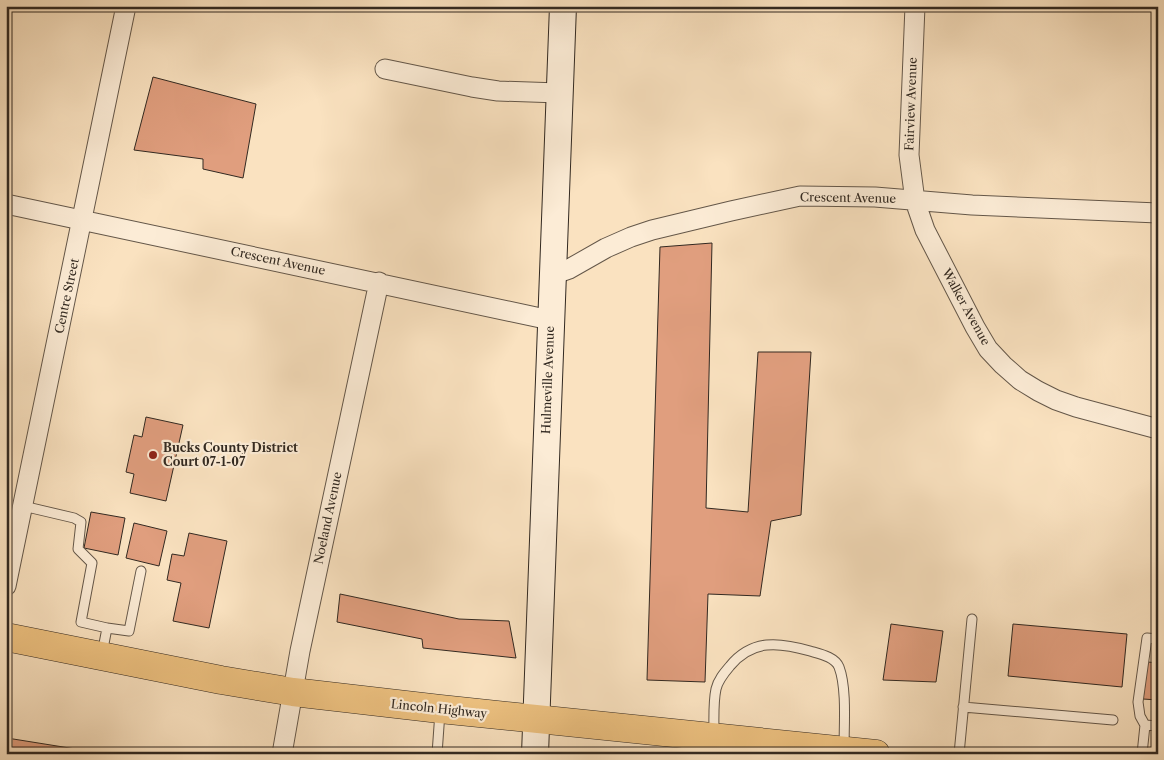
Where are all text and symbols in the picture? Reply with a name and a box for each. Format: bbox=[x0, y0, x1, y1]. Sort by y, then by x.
street label: Fairview Avenue bbox=[901, 56, 920, 151]
street label: Crescent Avenue bbox=[800, 189, 897, 206]
street label: Crescent Avenue bbox=[229, 243, 327, 278]
street label: Centre Street bbox=[51, 256, 82, 335]
street label: Walker Avenue bbox=[939, 265, 994, 348]
street label: Hulmeville Avenue bbox=[538, 325, 557, 434]
place label: Bucks County District Court 07-1-07 bbox=[163, 440, 298, 469]
marker: Bucks County District Court 07-1-07 bbox=[147, 449, 159, 461]
street label: Noeland Avenue bbox=[310, 470, 345, 565]
street label: Lincoln Highway bbox=[390, 696, 488, 721]

